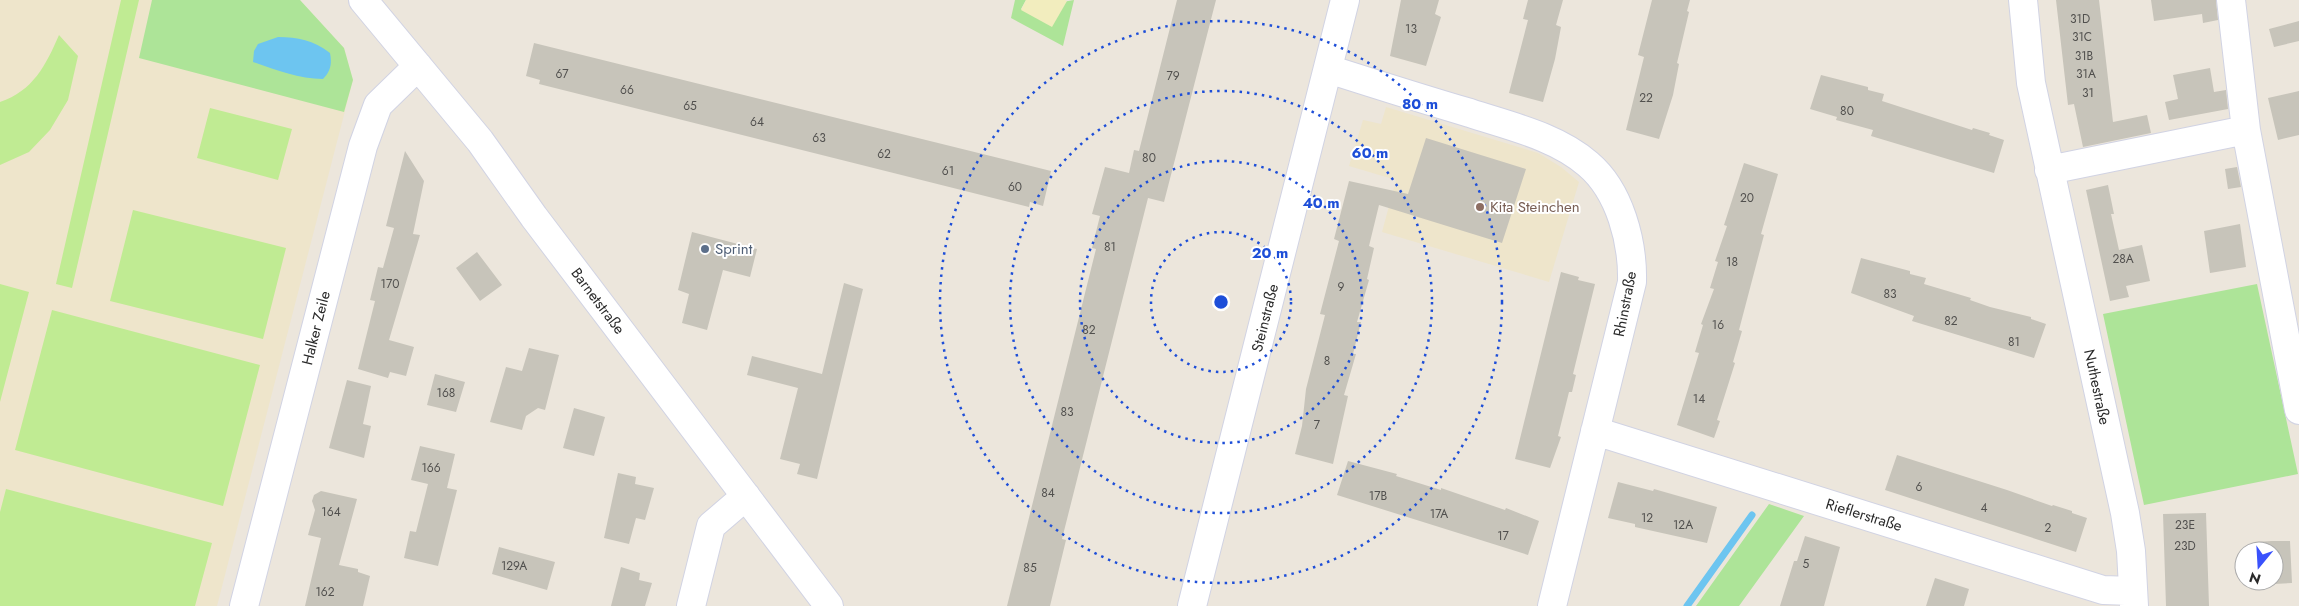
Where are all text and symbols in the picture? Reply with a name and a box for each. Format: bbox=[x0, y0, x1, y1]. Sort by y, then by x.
house number: 31D bbox=[2070, 10, 2090, 28]
house number: 13 bbox=[1405, 20, 1417, 38]
house number: 31C bbox=[2072, 28, 2092, 46]
house number: 31B bbox=[2075, 47, 2094, 65]
house number: 67 bbox=[555, 65, 569, 83]
house number: 31A bbox=[2076, 65, 2096, 83]
house number: 79 bbox=[1166, 67, 1180, 85]
house number: 66 bbox=[620, 81, 634, 99]
house number: 31 bbox=[2082, 84, 2094, 102]
house number: 22 bbox=[1639, 89, 1653, 107]
text: 80 m bbox=[1402, 93, 1438, 115]
house number: 65 bbox=[683, 97, 697, 115]
house number: 80 bbox=[1840, 102, 1854, 120]
house number: 64 bbox=[750, 113, 764, 131]
house number: 63 bbox=[812, 129, 826, 147]
text: 60 m bbox=[1352, 142, 1388, 164]
house number: 62 bbox=[877, 145, 891, 163]
house number: 80 bbox=[1142, 149, 1156, 167]
house number: 61 bbox=[942, 162, 954, 180]
house number: 60 bbox=[1008, 178, 1022, 196]
house number: 20 bbox=[1740, 189, 1754, 207]
text: 40 m bbox=[1302, 192, 1340, 214]
place label: Kita Steinchen bbox=[1490, 196, 1580, 218]
marker: Kita Steinchen bbox=[1474, 201, 1486, 213]
place label: Sprint bbox=[715, 238, 753, 260]
house number: 81 bbox=[1104, 238, 1116, 256]
text: 20 m bbox=[1252, 242, 1288, 264]
marker: Sprint bbox=[699, 243, 711, 255]
house number: 28A bbox=[2112, 250, 2134, 268]
house number: 18 bbox=[1726, 253, 1738, 271]
street label: Barnetstraße bbox=[566, 263, 630, 339]
street label: Rhinstraße bbox=[1608, 269, 1642, 339]
house number: 170 bbox=[381, 275, 399, 293]
house number: 9 bbox=[1338, 278, 1345, 296]
street label: Steinstraße bbox=[1246, 281, 1284, 354]
house number: 83 bbox=[1883, 285, 1897, 303]
street label: Halker Zeile bbox=[296, 288, 336, 367]
centre of rings bbox=[1212, 293, 1230, 311]
house number: 82 bbox=[1944, 312, 1958, 330]
house number: 16 bbox=[1712, 316, 1724, 334]
house number: 82 bbox=[1082, 321, 1096, 339]
house number: 81 bbox=[2008, 333, 2020, 351]
street label: Nuthestraße bbox=[2078, 347, 2116, 427]
house number: 8 bbox=[1324, 352, 1330, 370]
house number: 168 bbox=[437, 384, 455, 402]
house number: 14 bbox=[1693, 390, 1705, 408]
house number: 83 bbox=[1060, 403, 1074, 421]
house number: 7 bbox=[1314, 416, 1321, 434]
house number: 166 bbox=[421, 459, 441, 477]
house number: 6 bbox=[1916, 478, 1923, 496]
house number: 84 bbox=[1041, 484, 1055, 502]
house number: 17B bbox=[1369, 487, 1387, 505]
street label: Rieflerstraße bbox=[1823, 493, 1905, 537]
house number: 4 bbox=[1981, 499, 1988, 517]
house number: 164 bbox=[321, 503, 341, 521]
house number: 17A bbox=[1430, 505, 1448, 523]
house number: 12 bbox=[1641, 509, 1653, 527]
house number: 12A bbox=[1673, 516, 1693, 534]
house number: 23E bbox=[2175, 516, 2195, 534]
house number: 2 bbox=[2045, 519, 2052, 537]
house number: 17 bbox=[1497, 527, 1510, 545]
house number: 23D bbox=[2174, 537, 2196, 555]
north arrow bbox=[2234, 541, 2284, 591]
house number: 5 bbox=[1803, 555, 1810, 573]
house number: 129A bbox=[501, 557, 527, 575]
house number: 85 bbox=[1023, 559, 1037, 577]
text: N bbox=[2247, 567, 2263, 590]
house number: 162 bbox=[315, 583, 335, 601]

